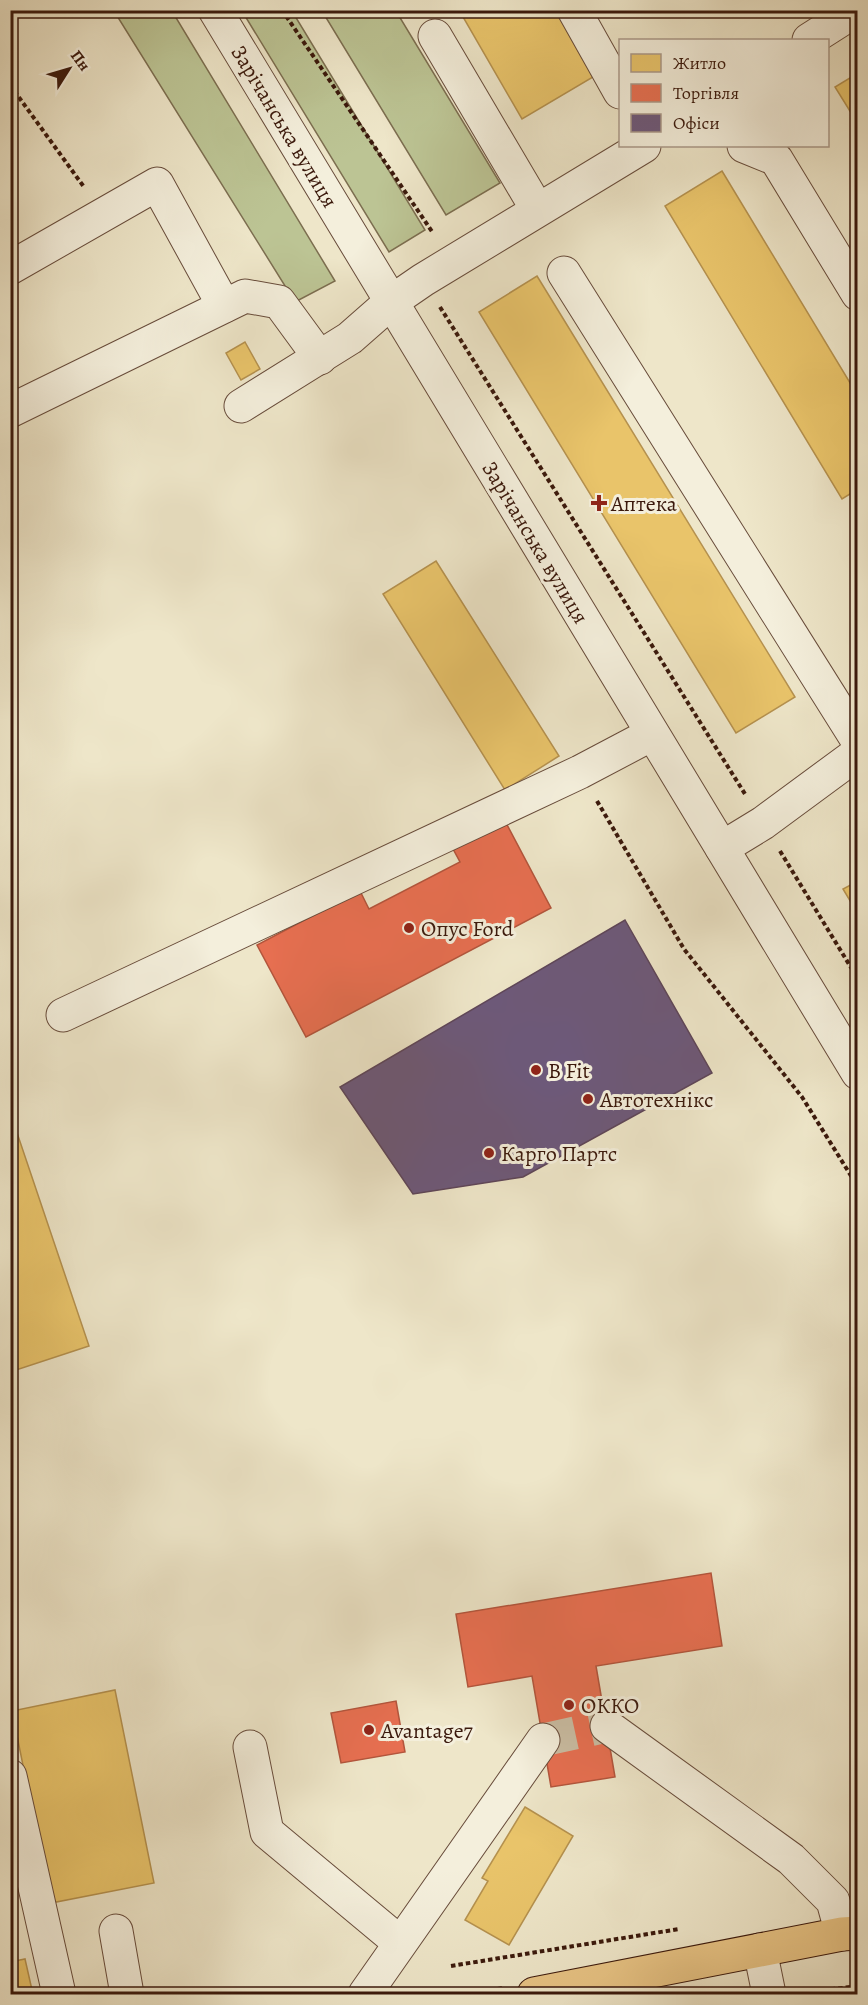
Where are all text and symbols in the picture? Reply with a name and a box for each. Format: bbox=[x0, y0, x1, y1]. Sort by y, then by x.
north arrow bbox=[39, 39, 99, 99]
legend bbox=[619, 39, 829, 147]
street label: Зарічанська вулиця bbox=[224, 40, 345, 213]
text: Пн bbox=[65, 46, 95, 76]
text: Житло bbox=[673, 51, 726, 75]
text: Торгівля bbox=[673, 81, 739, 105]
text: Офіси bbox=[673, 111, 720, 135]
street label: Зарічанська вулиця bbox=[475, 456, 596, 629]
place label: Аптека bbox=[610, 489, 678, 519]
marker: Аптека bbox=[592, 496, 606, 510]
place label: Опус Ford bbox=[421, 914, 514, 944]
marker: Опус Ford bbox=[402, 921, 416, 935]
place label: B Fit bbox=[548, 1056, 590, 1086]
marker: B Fit bbox=[529, 1063, 543, 1077]
place label: Автотехнікс bbox=[599, 1085, 713, 1115]
marker: Автотехнікс bbox=[581, 1092, 595, 1106]
place label: Карго Партс bbox=[501, 1139, 617, 1169]
marker: Карго Партс bbox=[482, 1146, 496, 1160]
place label: ОККО bbox=[581, 1691, 639, 1721]
marker: ОККО bbox=[562, 1698, 576, 1712]
place label: Avantage7 bbox=[380, 1716, 474, 1746]
marker: Avantage7 bbox=[362, 1723, 376, 1737]

